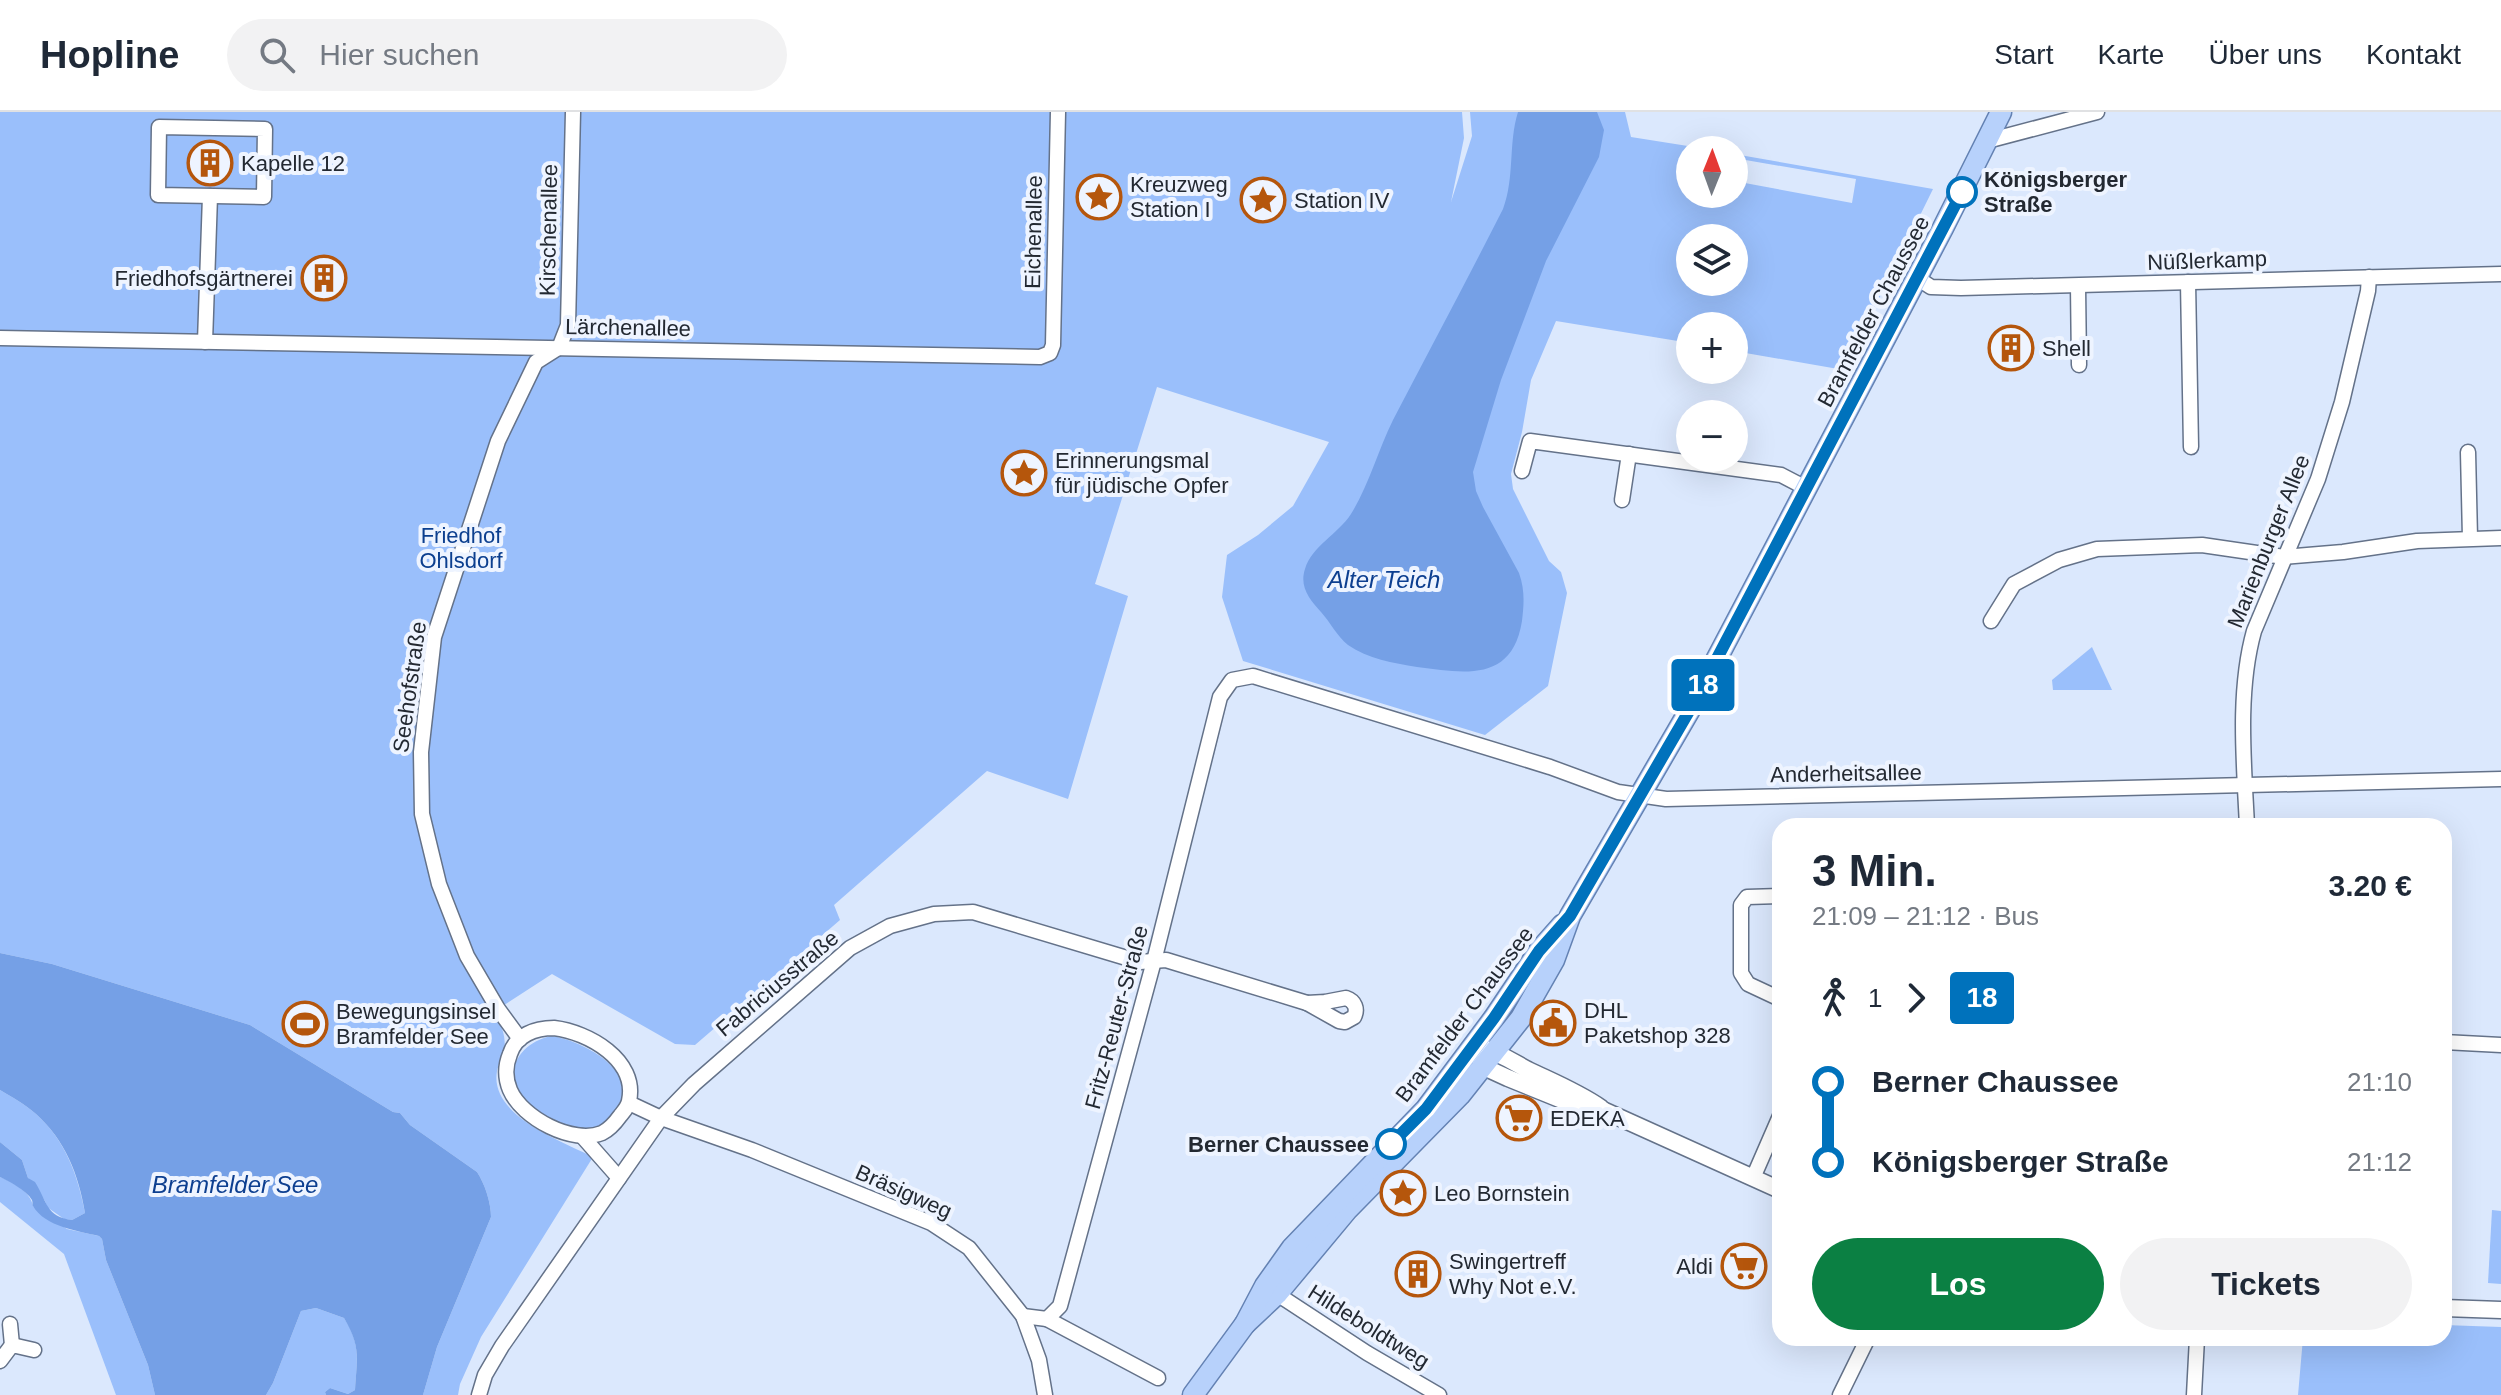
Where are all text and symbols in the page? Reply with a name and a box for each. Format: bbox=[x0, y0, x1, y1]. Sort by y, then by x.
search box bbox=[227, 19, 787, 91]
icon: search bbox=[255, 33, 299, 77]
text: Hopline bbox=[40, 34, 179, 76]
text: Hier suchen bbox=[319, 38, 479, 71]
text: Start bbox=[1994, 39, 2053, 70]
text: Karte bbox=[2097, 39, 2164, 70]
text: Über uns bbox=[2208, 39, 2322, 70]
text: Kontakt bbox=[2366, 39, 2461, 70]
north arrow bbox=[1676, 136, 1748, 208]
map controls bbox=[1676, 136, 1748, 472]
building icon: Kapelle 12 bbox=[186, 139, 234, 187]
place label: Kapelle 12 bbox=[241, 151, 345, 176]
street label: Kirschenallee bbox=[535, 164, 562, 296]
place label: Königsberger Straße bbox=[1984, 167, 2127, 217]
place label: Kreuzweg Station I bbox=[1130, 172, 1228, 222]
place icon: Kreuzweg Station I bbox=[1075, 173, 1123, 221]
street label: Eichenallee bbox=[1020, 175, 1047, 289]
place icon: Station IV bbox=[1239, 176, 1287, 224]
marker: Königsberger Straße bbox=[1947, 177, 1977, 207]
place label: Station IV bbox=[1294, 188, 1390, 213]
street label: Bramfelder Chaussee bbox=[1812, 211, 1934, 411]
button: layers bbox=[1676, 224, 1748, 296]
street label: Nüßlerkamp bbox=[2147, 246, 2267, 275]
building icon: Friedhofsgärtnerei bbox=[300, 254, 348, 302]
place label: Friedhofsgärtnerei bbox=[114, 266, 293, 291]
button: + bbox=[1676, 312, 1748, 384]
street label: Lärchenallee bbox=[565, 314, 691, 341]
building icon: Shell bbox=[1987, 324, 2035, 372]
place label: Shell bbox=[2042, 336, 2091, 361]
button: − bbox=[1676, 400, 1748, 472]
place label: Erinnerungsmal für jüdische Opfer bbox=[1055, 448, 1229, 498]
place icon: Erinnerungsmal für jüdische Opfer bbox=[1000, 449, 1048, 497]
street label: Marienburger Allee bbox=[2222, 451, 2315, 631]
park label: Friedhof Ohlsdorf bbox=[419, 523, 503, 573]
water label: Alter Teich bbox=[1326, 566, 1440, 593]
street label: Seehofstraße bbox=[388, 620, 431, 754]
line badge: 18 bbox=[1667, 659, 1739, 711]
text: 18 bbox=[1687, 669, 1719, 700]
street label: Anderheitsallee bbox=[1770, 760, 1922, 787]
text: 3 Min. bbox=[1812, 846, 1937, 895]
text: 3.20 € bbox=[2329, 869, 2412, 902]
text: 21:09 – 21:12 · Bus bbox=[1812, 901, 2039, 931]
street label: Fritz-Reuter-Straße bbox=[1080, 922, 1153, 1112]
street label: Bramfelder Chaussee bbox=[1390, 922, 1538, 1107]
street label: Fabriciusstraße bbox=[711, 925, 843, 1042]
icon: walk bbox=[1812, 976, 1856, 1020]
icon: forward bbox=[1894, 976, 1938, 1020]
text: 18 bbox=[1966, 982, 1998, 1013]
text: 1 bbox=[1868, 983, 1882, 1013]
place label: DHL Paketshop 328 bbox=[1584, 998, 1731, 1048]
place label: Bewegungsinsel Bramfelder See bbox=[336, 999, 496, 1049]
public building icon: DHL Paketshop 328 bbox=[1529, 999, 1577, 1047]
sports icon: Bewegungsinsel Bramfelder See bbox=[281, 1000, 329, 1048]
text: Berner Chaussee bbox=[1872, 1065, 2119, 1098]
text: 21:10 bbox=[2347, 1067, 2412, 1097]
supermarket icon: EDEKA bbox=[1495, 1094, 1543, 1142]
place label: EDEKA bbox=[1550, 1106, 1625, 1131]
marker: Berner Chaussee bbox=[1376, 1129, 1406, 1159]
place label: Berner Chaussee bbox=[1188, 1132, 1369, 1157]
text: Königsberger Straße bbox=[1872, 1145, 2169, 1178]
text: 21:12 bbox=[2347, 1147, 2412, 1177]
street label: Bräsigweg bbox=[852, 1159, 956, 1224]
place icon: Leo Bornstein bbox=[1379, 1169, 1427, 1217]
water label: Bramfelder See bbox=[152, 1171, 318, 1198]
place label: Leo Bornstein bbox=[1434, 1181, 1570, 1206]
button: Los bbox=[1812, 1238, 2104, 1330]
button: Tickets bbox=[2120, 1238, 2412, 1330]
supermarket icon: Aldi bbox=[1720, 1242, 1768, 1290]
place label: Swingertreff Why Not e.V. bbox=[1449, 1249, 1577, 1299]
building icon: Swingertreff Why Not e.V. bbox=[1394, 1250, 1442, 1298]
place label: Aldi bbox=[1676, 1254, 1713, 1279]
street label: Hildeboldtweg bbox=[1304, 1279, 1434, 1374]

